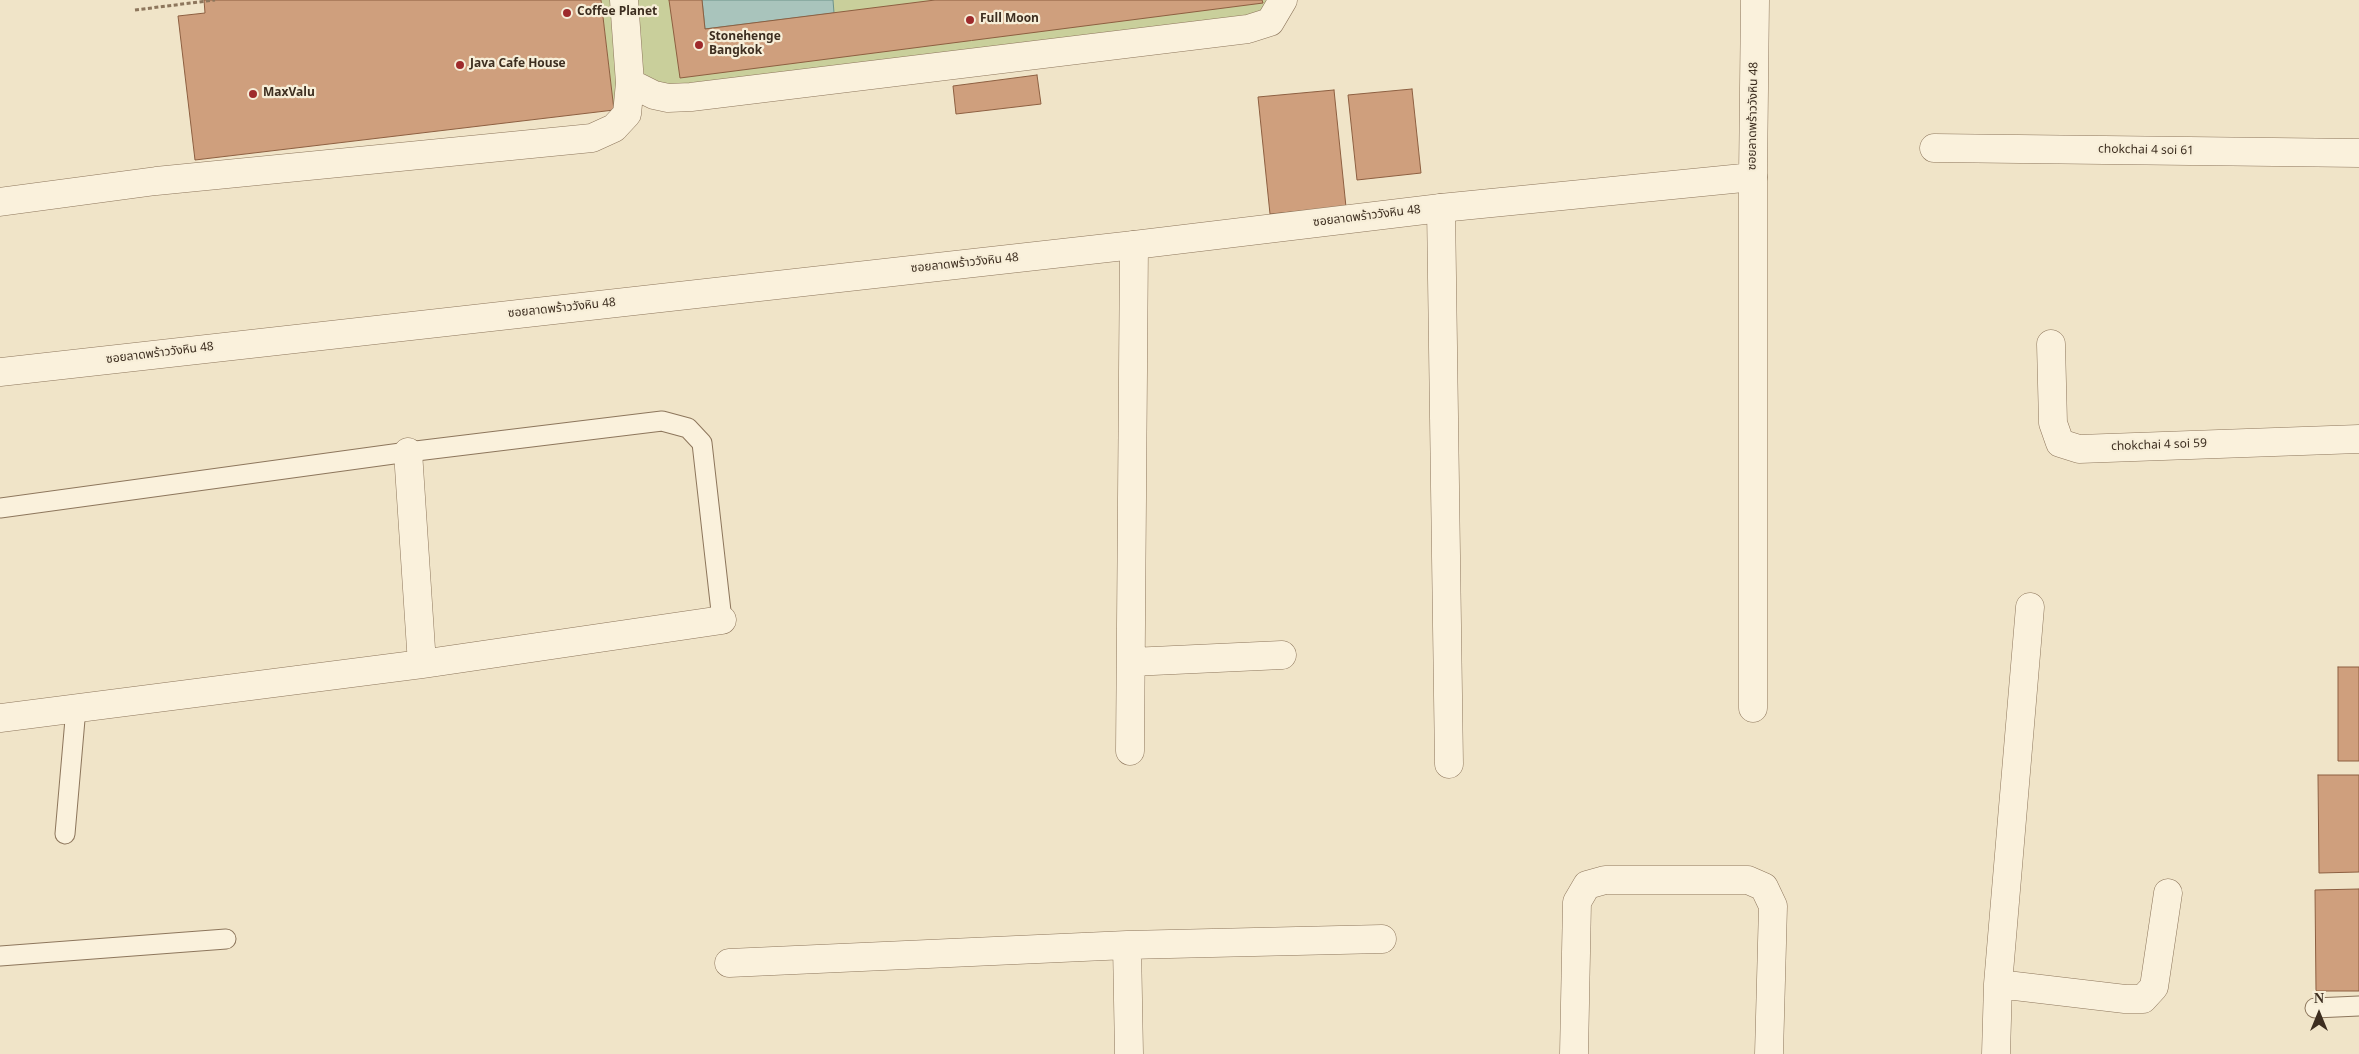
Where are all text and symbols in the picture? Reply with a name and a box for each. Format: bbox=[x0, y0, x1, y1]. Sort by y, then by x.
place label: Coffee Planet bbox=[577, 6, 657, 20]
marker: Coffee Planet bbox=[561, 7, 573, 19]
place label: Full Moon bbox=[980, 13, 1039, 27]
marker: Full Moon bbox=[964, 14, 976, 26]
place label: Stonehenge Bangkok bbox=[709, 31, 781, 59]
marker: Stonehenge Bangkok bbox=[693, 39, 705, 51]
place label: Java Cafe House bbox=[470, 58, 566, 72]
marker: Java Cafe House bbox=[454, 59, 466, 71]
street label: ซอยลาดพร้าววังหิน 48 bbox=[1746, 62, 1762, 170]
place label: MaxValu bbox=[263, 87, 315, 101]
marker: MaxValu bbox=[247, 88, 259, 100]
street label: chokchai 4 soi 61 bbox=[2098, 143, 2194, 159]
street label: ซอยลาดพร้าววังหิน 48 bbox=[1312, 203, 1422, 231]
street label: ซอยลาดพร้าววังหิน 48 bbox=[910, 251, 1020, 277]
street label: ซอยลาดพร้าววังหิน 48 bbox=[507, 296, 617, 322]
street label: ซอยลาดพร้าววังหิน 48 bbox=[105, 340, 215, 368]
street label: chokchai 4 soi 59 bbox=[2111, 437, 2207, 455]
north arrow bbox=[2294, 989, 2344, 1039]
text: N bbox=[2314, 991, 2324, 1006]

